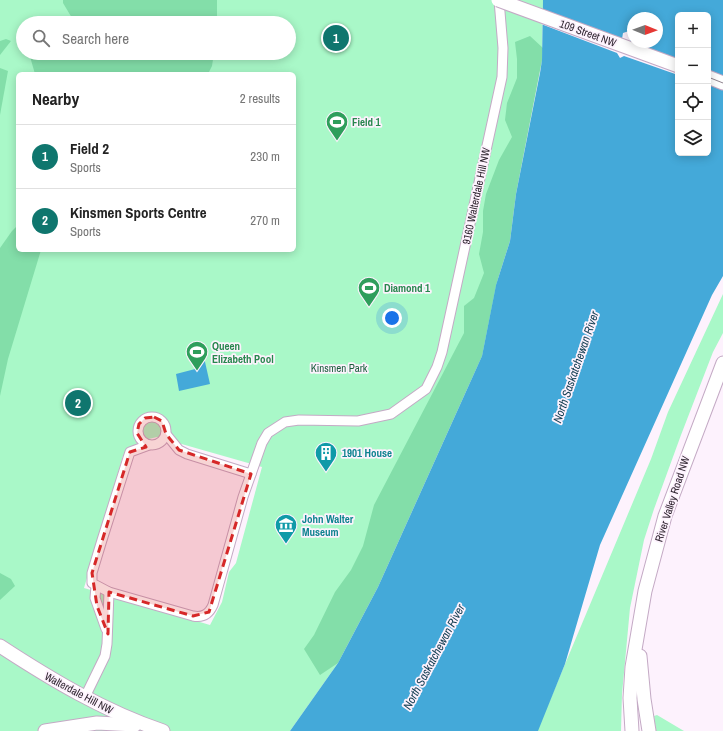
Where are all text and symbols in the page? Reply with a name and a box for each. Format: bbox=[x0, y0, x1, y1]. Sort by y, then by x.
north arrow bbox=[627, 12, 663, 48]
map controls bbox=[675, 12, 711, 156]
button: + bbox=[675, 12, 711, 48]
search box bbox=[16, 16, 296, 60]
street label: 109 Street NW bbox=[558, 16, 619, 50]
pin: 1 bbox=[323, 23, 349, 53]
icon: search bbox=[30, 27, 52, 49]
text: Search here bbox=[62, 28, 129, 49]
button: − bbox=[675, 48, 711, 84]
button: locate bbox=[675, 84, 711, 120]
text: Nearby bbox=[32, 87, 79, 110]
text: 2 results bbox=[240, 90, 280, 107]
sports icon: Field 1 bbox=[324, 109, 350, 142]
place label: Field 1 bbox=[352, 115, 381, 129]
button: layers bbox=[675, 120, 711, 156]
text: Field 2 bbox=[70, 138, 109, 159]
street label: 9160 Walterdale Hill NW bbox=[459, 146, 493, 246]
text: 1 bbox=[42, 148, 48, 165]
text: 230 m bbox=[250, 148, 280, 165]
text: Sports bbox=[70, 159, 101, 176]
text: Kinsmen Sports Centre bbox=[70, 202, 207, 223]
text: 2 bbox=[42, 212, 48, 229]
text: 270 m bbox=[250, 212, 280, 229]
text: Sports bbox=[70, 223, 101, 240]
sports icon: Diamond 1 bbox=[356, 275, 382, 308]
place label: Diamond 1 bbox=[384, 281, 430, 295]
your location bbox=[382, 308, 402, 328]
water label: North Saskatchewan River bbox=[549, 308, 603, 425]
sports icon: Queen Elizabeth Pool bbox=[184, 339, 210, 372]
place label: Queen Elizabeth Pool bbox=[212, 339, 274, 366]
park label: Kinsmen Park bbox=[311, 361, 368, 375]
pin: 2 bbox=[65, 388, 91, 418]
building icon: 1901 House bbox=[313, 440, 339, 473]
place label: 1901 House bbox=[342, 446, 392, 460]
street label: River Valley Road NW bbox=[652, 454, 693, 544]
museum icon: John Walter Museum bbox=[273, 512, 299, 545]
place label: John Walter Museum bbox=[302, 512, 354, 539]
water label: North Saskatchewan River bbox=[399, 601, 469, 712]
street label: Walterdale Hill NW bbox=[42, 669, 116, 717]

